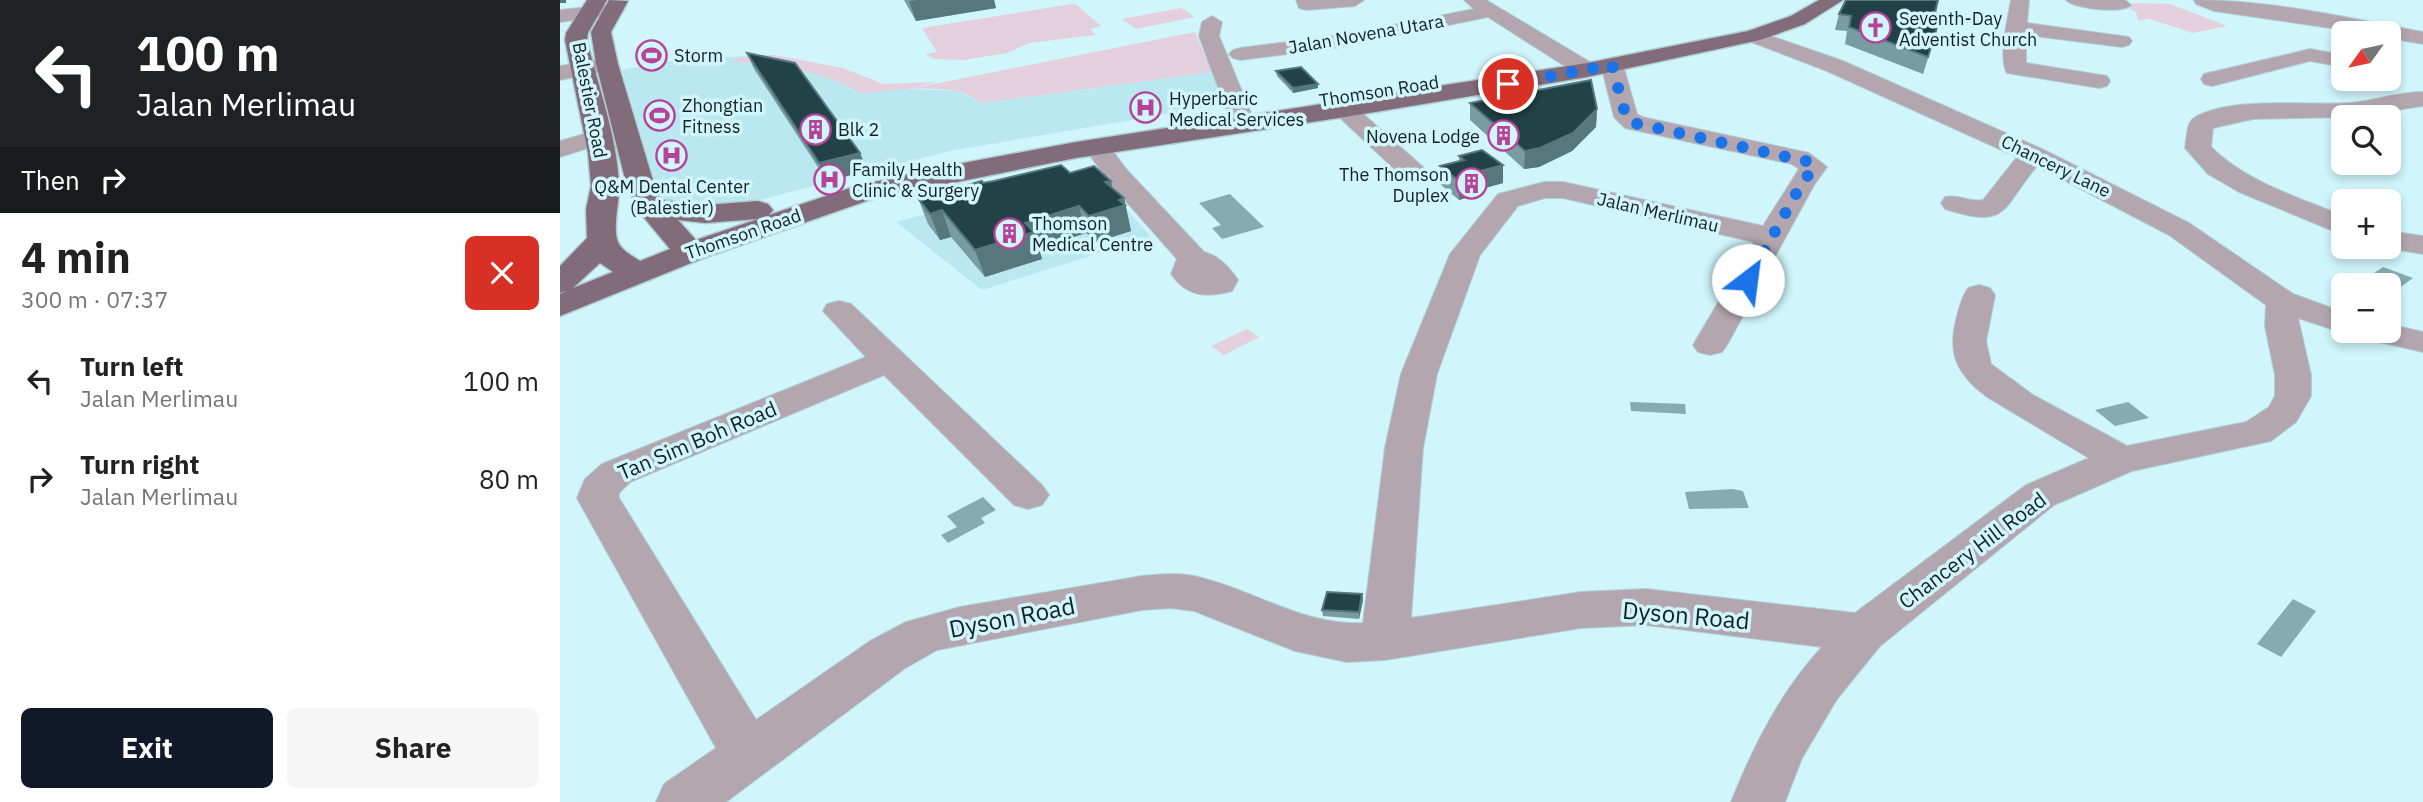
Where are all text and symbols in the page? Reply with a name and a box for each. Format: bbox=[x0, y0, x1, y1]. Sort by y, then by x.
place label: Seventh-Day Adventist Church bbox=[1899, 7, 2037, 51]
street label: Jalan Novena Utara bbox=[1286, 9, 1446, 59]
church icon: Seventh-Day Adventist Church bbox=[1859, 11, 1893, 45]
text: 100 m bbox=[136, 21, 280, 84]
north arrow bbox=[2331, 21, 2401, 91]
map controls bbox=[2331, 21, 2401, 343]
icon: left bbox=[21, 28, 112, 119]
sports icon: Storm bbox=[634, 38, 668, 72]
street label: Balestier Road bbox=[567, 40, 613, 160]
place label: Storm bbox=[674, 44, 723, 67]
pin bbox=[1478, 54, 1538, 114]
icon: arrive bbox=[1489, 65, 1527, 103]
street label: Thomson Road bbox=[1317, 70, 1441, 112]
text: Jalan Merlimau bbox=[136, 83, 356, 125]
place label: Hyperbaric Medical Services bbox=[1169, 87, 1304, 131]
hospital icon: Hyperbaric Medical Services bbox=[1129, 91, 1163, 125]
place label: Zhongtian Fitness bbox=[682, 94, 763, 138]
sports icon: Zhongtian Fitness bbox=[642, 98, 676, 132]
button: search bbox=[2331, 105, 2401, 175]
building icon: Blk 2 bbox=[798, 112, 832, 146]
place label: Blk 2 bbox=[838, 118, 879, 141]
building icon: Novena Lodge bbox=[1486, 119, 1520, 153]
place label: Novena Lodge bbox=[1366, 125, 1480, 148]
street label: Chancery Lane bbox=[1998, 130, 2115, 202]
hospital icon: Q&M Dental Center (Balestier) bbox=[655, 139, 689, 173]
place label: Family Health Clinic & Surgery bbox=[852, 158, 979, 202]
icon: right bbox=[94, 161, 132, 199]
hospital icon: Family Health Clinic & Surgery bbox=[812, 162, 846, 196]
text: Then bbox=[21, 163, 80, 197]
place label: The Thomson Duplex bbox=[1339, 163, 1449, 207]
building icon: The Thomson Duplex bbox=[1455, 167, 1489, 201]
place label: Q&M Dental Center (Balestier) bbox=[594, 175, 750, 219]
street label: Jalan Merlimau bbox=[1595, 187, 1721, 237]
button: + bbox=[2331, 189, 2401, 259]
street label: Thomson Road bbox=[682, 203, 804, 265]
place label: Thomson Medical Centre bbox=[1032, 212, 1153, 256]
building icon: Thomson Medical Centre bbox=[992, 216, 1026, 250]
text: 4 min bbox=[21, 230, 131, 285]
button: close bbox=[465, 236, 539, 310]
position arrow bbox=[1711, 243, 1785, 317]
button: − bbox=[2331, 273, 2401, 343]
text: 300 m · 07:37 bbox=[21, 284, 168, 314]
text: Turn left bbox=[80, 349, 183, 383]
icon: left bbox=[21, 362, 59, 400]
text: 100 m bbox=[463, 364, 539, 398]
text: Jalan Merlimau bbox=[80, 383, 238, 413]
street label: Tan Sim Boh Road bbox=[613, 394, 781, 486]
text: Turn right bbox=[80, 447, 199, 481]
icon: right bbox=[21, 460, 59, 498]
text: 80 m bbox=[479, 462, 539, 496]
text: Jalan Merlimau bbox=[80, 481, 238, 511]
street label: Chancery Hill Road bbox=[1892, 485, 2052, 615]
street label: Dyson Road bbox=[946, 589, 1078, 645]
street label: Dyson Road bbox=[1621, 594, 1751, 636]
button: Exit bbox=[21, 708, 273, 788]
button: Share bbox=[287, 708, 539, 788]

